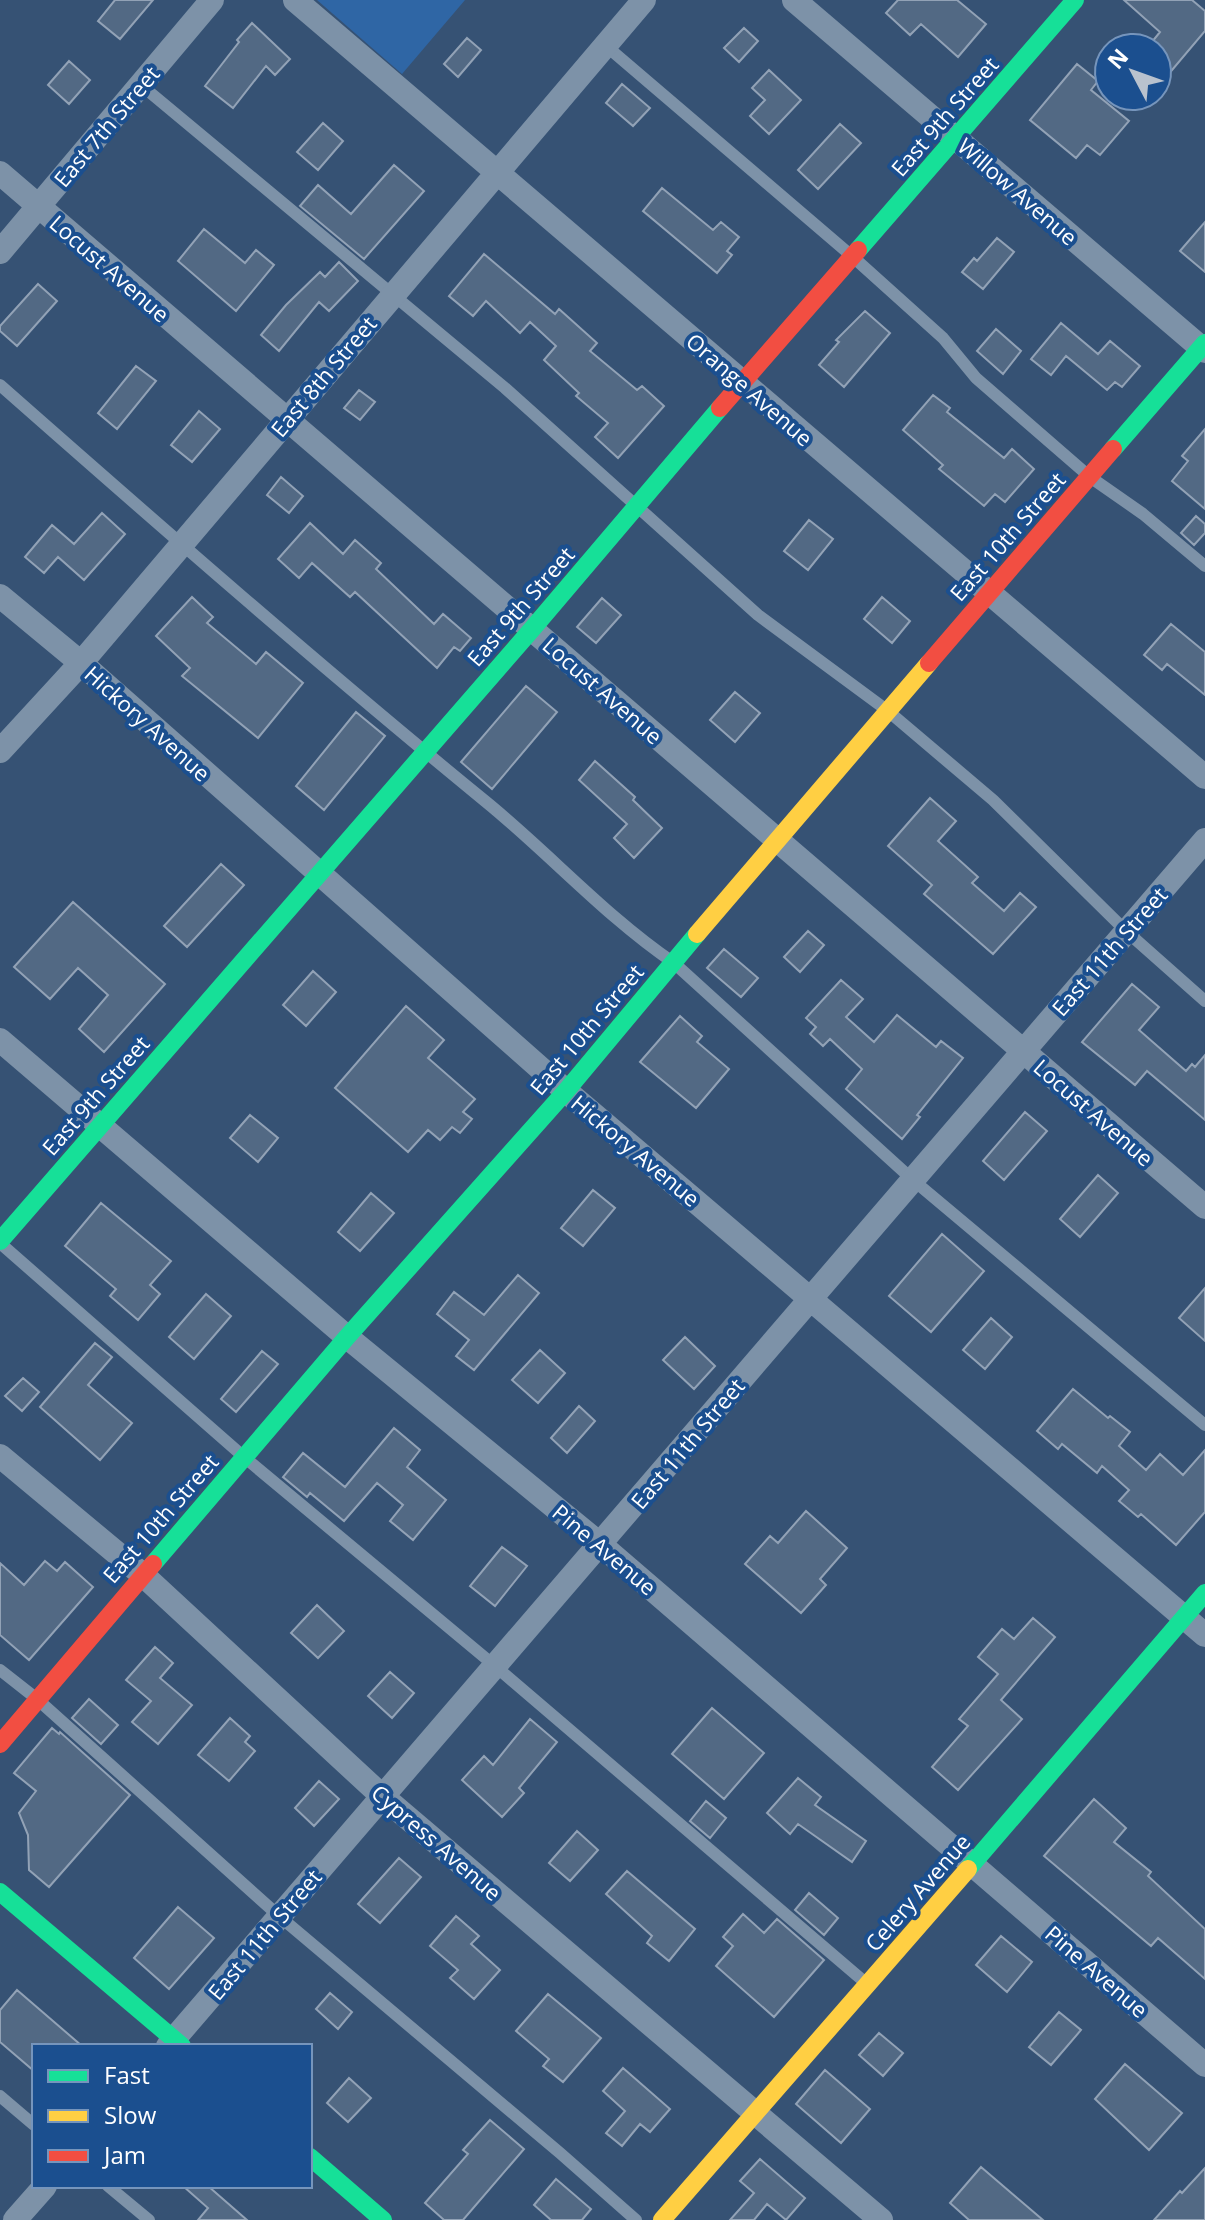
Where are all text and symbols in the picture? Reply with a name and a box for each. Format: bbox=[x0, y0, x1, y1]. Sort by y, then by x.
north arrow bbox=[1093, 32, 1173, 112]
text: N bbox=[1100, 42, 1134, 75]
street label: East 9th Street bbox=[884, 50, 1004, 182]
street label: East 7th Street bbox=[46, 59, 166, 193]
street label: Willow Avenue bbox=[952, 131, 1084, 251]
street label: Locust Avenue bbox=[44, 208, 176, 328]
street label: East 8th Street bbox=[263, 309, 383, 443]
street label: Orange Avenue bbox=[680, 326, 820, 452]
street label: East 10th Street bbox=[942, 465, 1072, 607]
street label: East 9th Street bbox=[460, 540, 580, 672]
street label: Locust Avenue bbox=[537, 630, 669, 750]
street label: Hickory Avenue bbox=[79, 659, 217, 787]
street label: East 11th Street bbox=[1044, 880, 1174, 1022]
street label: East 10th Street bbox=[522, 957, 650, 1101]
street label: East 9th Street bbox=[35, 1029, 155, 1161]
street label: Locust Avenue bbox=[1028, 1052, 1160, 1172]
street label: Hickory Avenue bbox=[565, 1087, 707, 1213]
street label: East 11th Street bbox=[623, 1371, 751, 1515]
street label: East 10th Street bbox=[95, 1447, 225, 1589]
street label: Pine Avenue bbox=[547, 1497, 663, 1601]
street label: Cypress Avenue bbox=[366, 1777, 508, 1907]
street label: Celery Avenue bbox=[858, 1827, 976, 1957]
street label: East 11th Street bbox=[200, 1862, 328, 2006]
street label: Pine Avenue bbox=[1039, 1918, 1155, 2024]
legend bbox=[32, 2044, 312, 2188]
text: Fast bbox=[104, 2058, 150, 2091]
text: Slow bbox=[104, 2098, 157, 2131]
text: Jam bbox=[102, 2138, 146, 2171]

